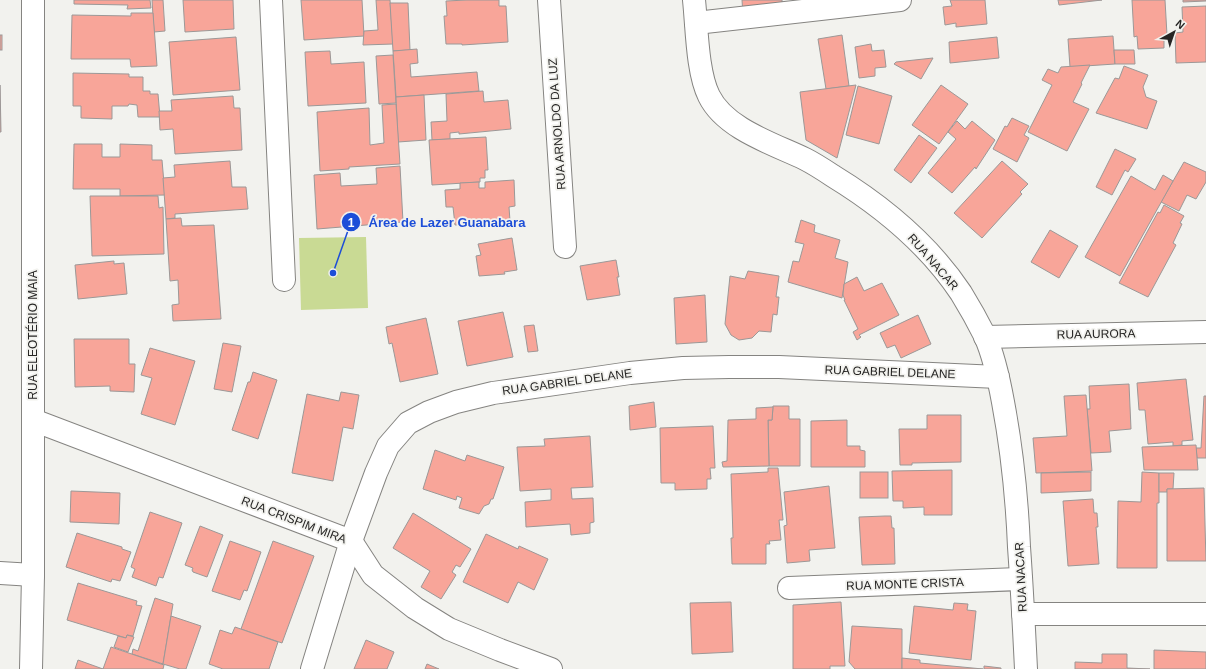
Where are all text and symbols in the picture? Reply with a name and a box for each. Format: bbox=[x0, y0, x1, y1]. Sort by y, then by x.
north arrow bbox=[1154, 12, 1194, 52]
text: N bbox=[1174, 17, 1187, 32]
street label: RUA ARNOLDO DA LUZ bbox=[545, 58, 569, 190]
callout: Área de Lazer Guanabara bbox=[341, 210, 534, 235]
text: Área de Lazer Guanabara bbox=[369, 215, 526, 230]
text: 1 bbox=[348, 216, 355, 230]
street label: RUA NACAR bbox=[905, 231, 961, 293]
street label: RUA ELEOTÉRIO MAIA bbox=[25, 270, 40, 400]
street label: RUA AURORA bbox=[1057, 326, 1135, 342]
street label: RUA GABRIEL DELANE bbox=[824, 363, 956, 381]
street label: RUA GABRIEL DELANE bbox=[501, 366, 633, 398]
street label: RUA CRISPIM MIRA bbox=[240, 494, 348, 546]
street label: RUA NACAR bbox=[1012, 541, 1030, 612]
street label: RUA MONTE CRISTA bbox=[846, 575, 964, 593]

